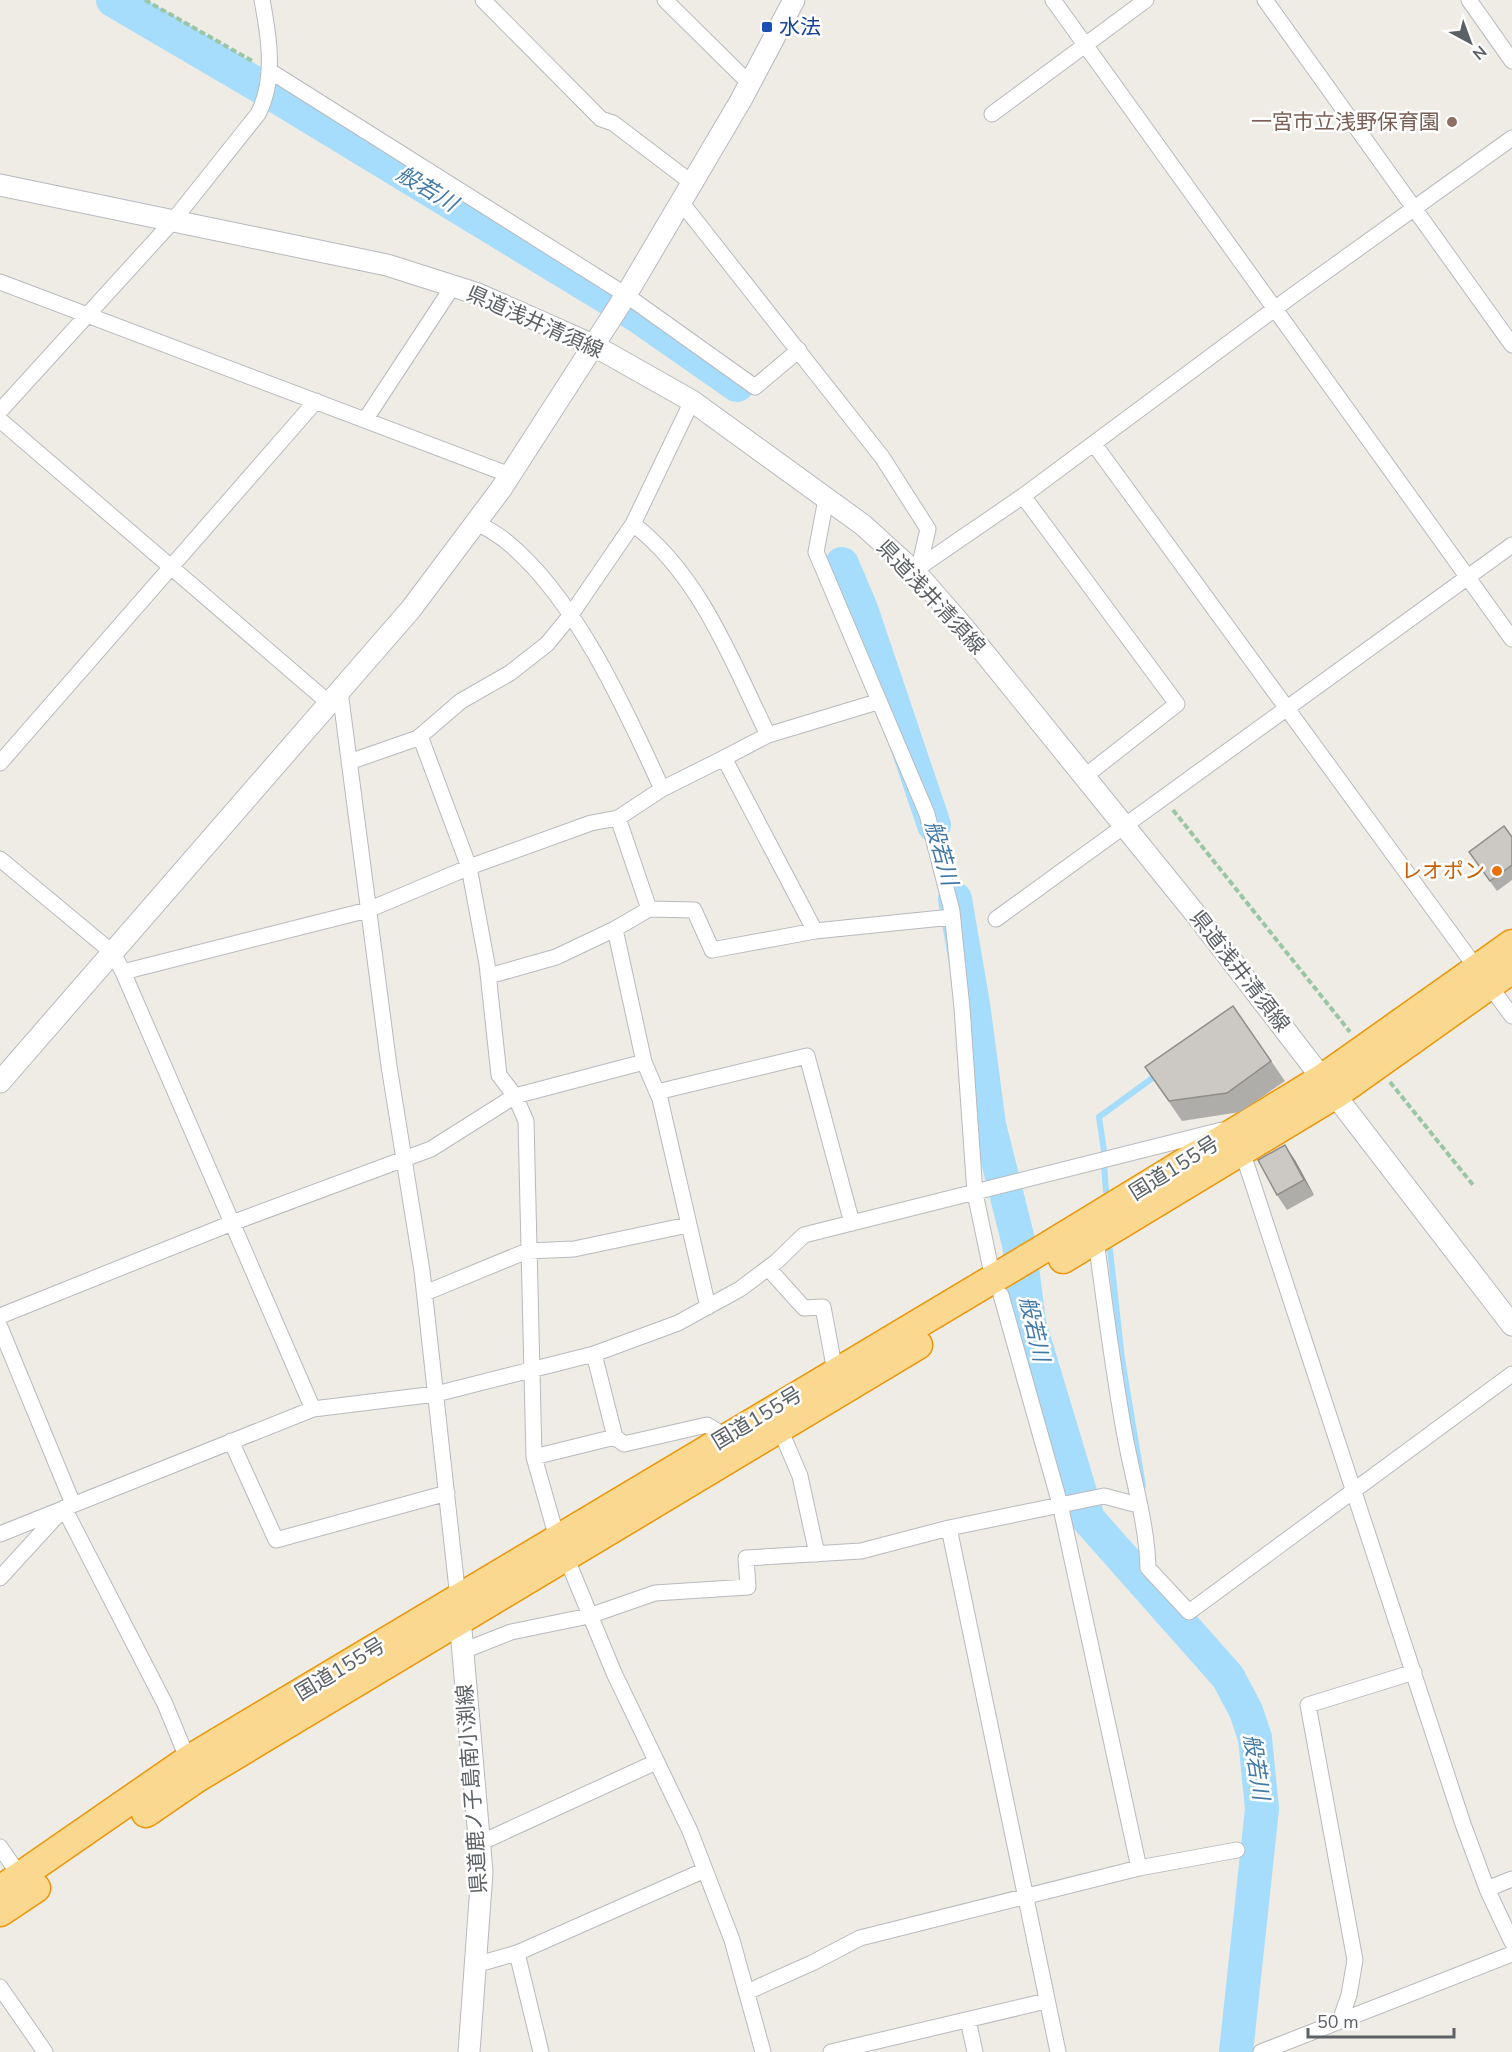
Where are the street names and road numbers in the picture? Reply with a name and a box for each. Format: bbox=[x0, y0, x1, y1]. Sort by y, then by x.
street label: 県道浅井清須線 bbox=[462, 279, 608, 365]
street label: 県道浅井清須線 bbox=[871, 534, 991, 660]
street label: 県道浅井清須線 bbox=[1184, 904, 1296, 1038]
street label: 国道155号 bbox=[1124, 1129, 1224, 1207]
street label: 国道155号 bbox=[707, 1380, 807, 1456]
street label: 国道155号 bbox=[290, 1631, 390, 1707]
street label: 県道鹿ノ子島南小渕線 bbox=[451, 1683, 493, 1895]

